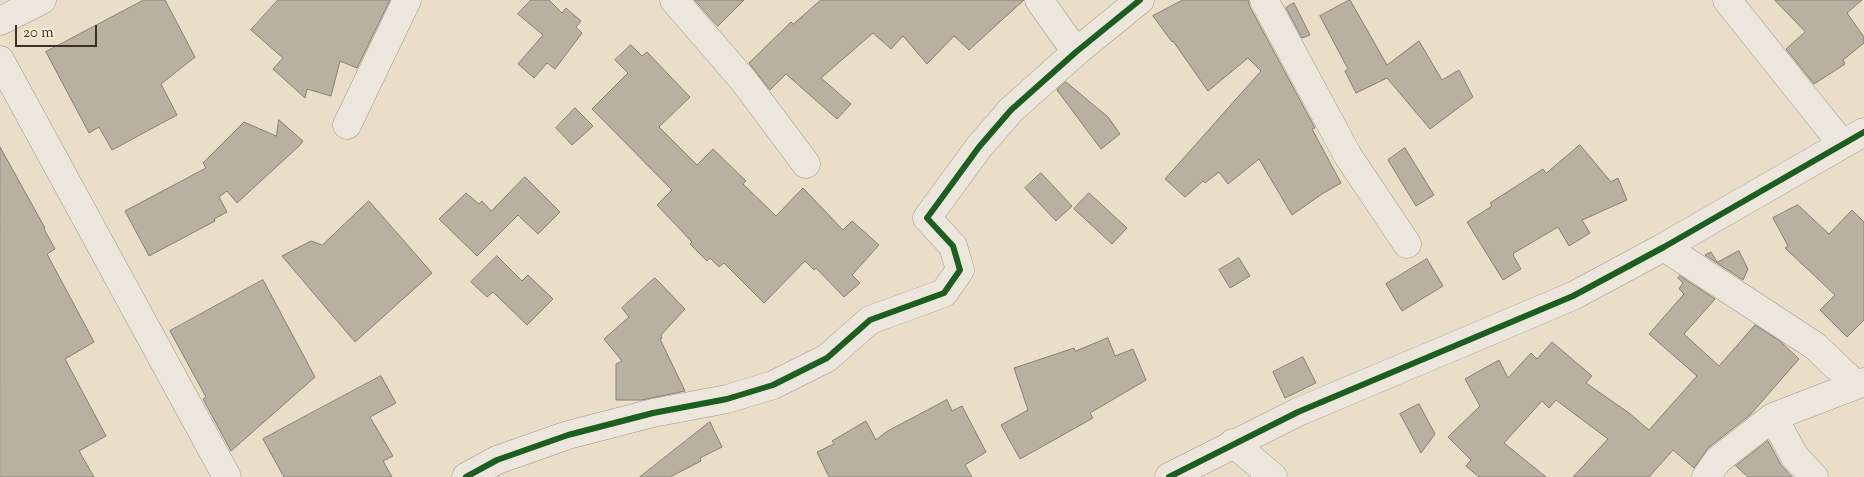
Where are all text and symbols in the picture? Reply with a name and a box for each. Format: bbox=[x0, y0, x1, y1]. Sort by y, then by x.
scale bar bbox=[18, 15, 100, 47]
text: 20 m bbox=[23, 23, 54, 44]

